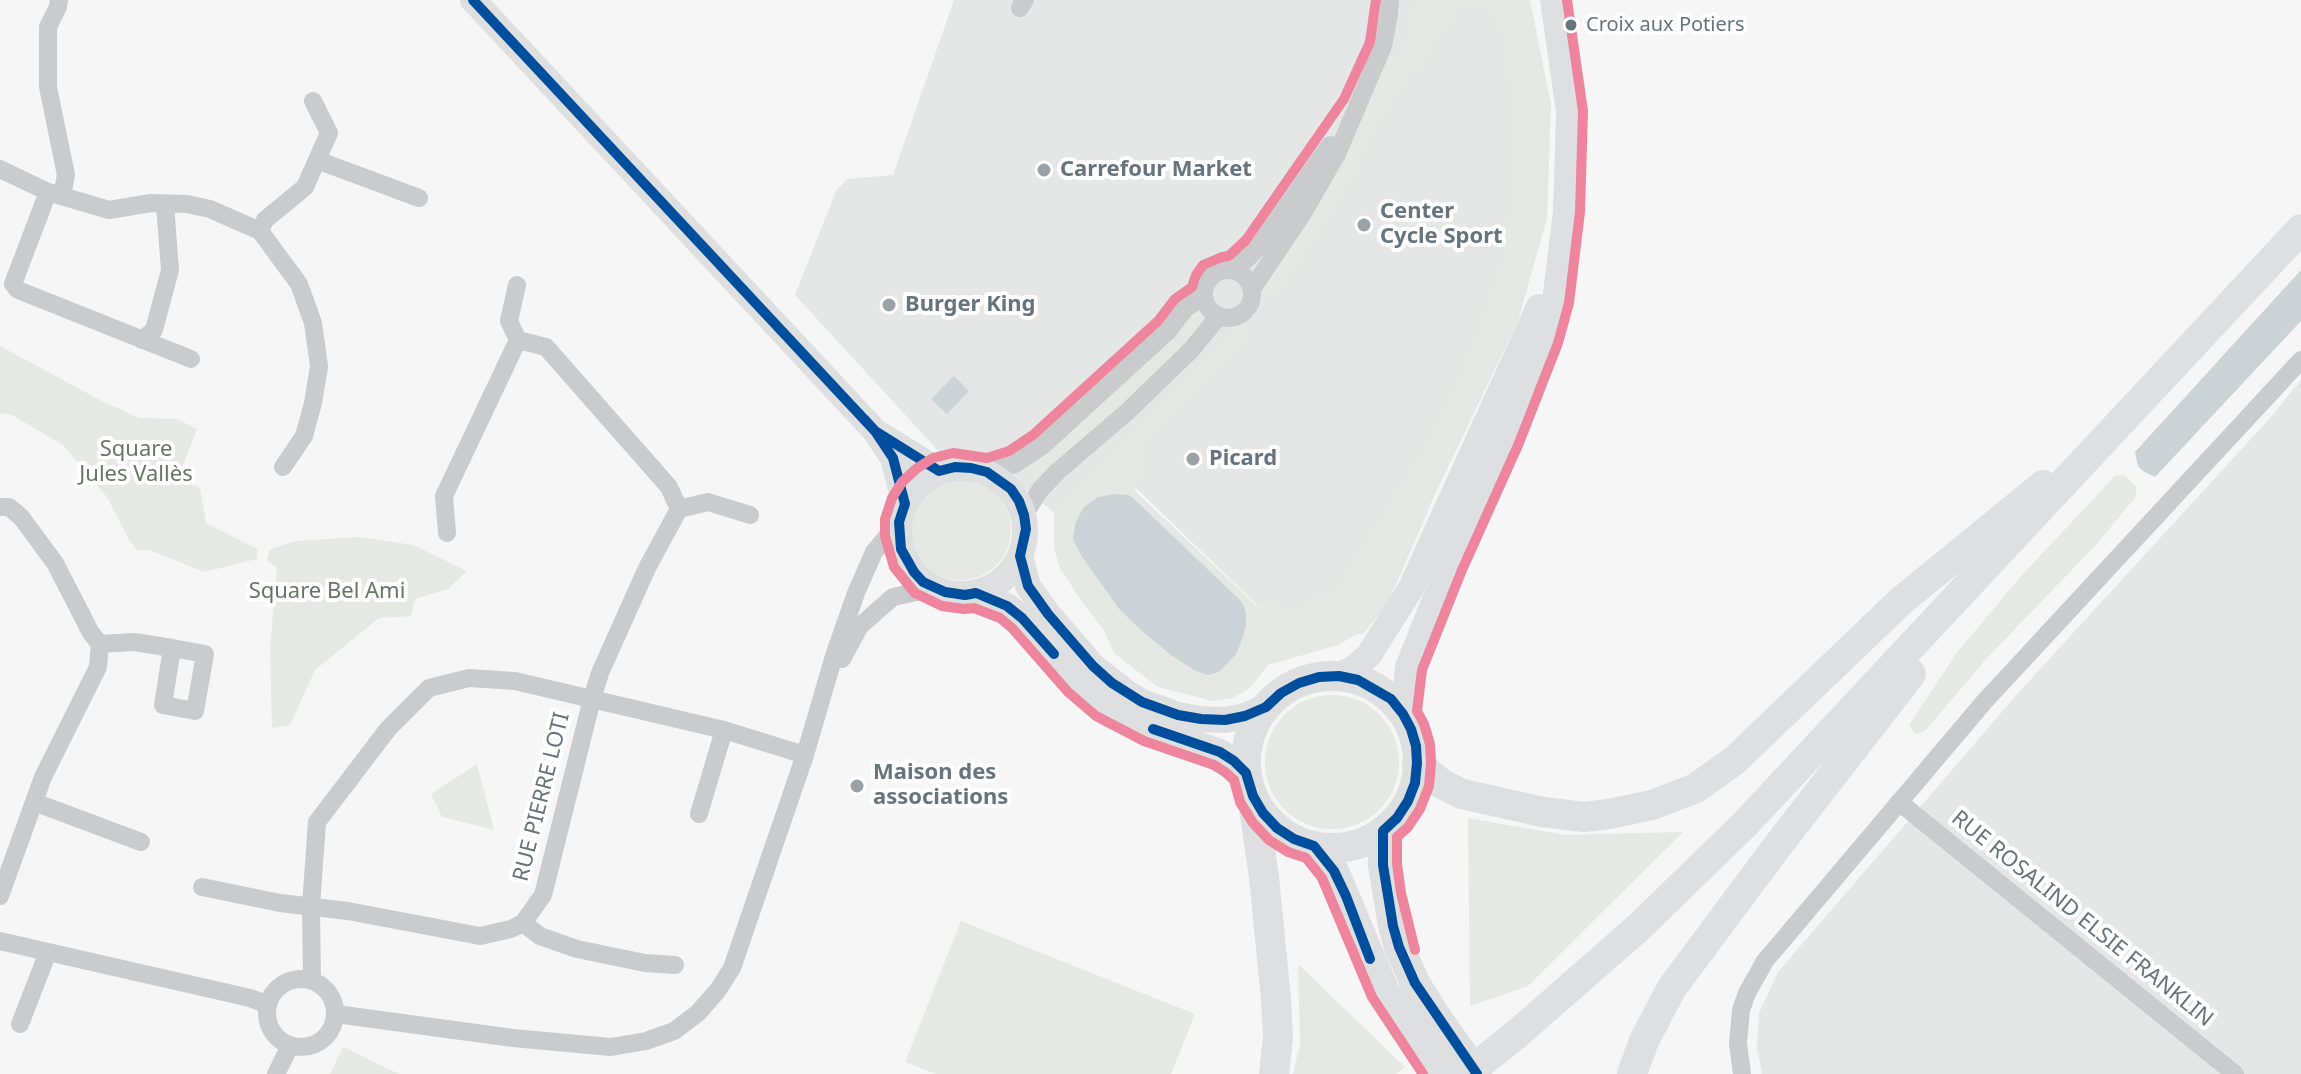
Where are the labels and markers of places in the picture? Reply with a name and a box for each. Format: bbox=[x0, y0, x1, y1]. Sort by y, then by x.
place label: Croix aux Potiers bbox=[1586, 13, 1745, 37]
marker: Croix aux Potiers bbox=[1563, 17, 1579, 33]
place label: Carrefour Market bbox=[1060, 157, 1252, 183]
marker: Carrefour Market bbox=[1035, 161, 1053, 179]
place label: Center Cycle Sport bbox=[1380, 199, 1503, 250]
marker: Center Cycle Sport bbox=[1355, 216, 1373, 234]
place label: Burger King bbox=[905, 292, 1036, 318]
marker: Burger King bbox=[880, 296, 898, 314]
place label: Picard bbox=[1209, 446, 1277, 472]
marker: Picard bbox=[1184, 450, 1202, 468]
place label: Maison des associations bbox=[873, 760, 1008, 812]
marker: Maison des associations bbox=[848, 777, 866, 795]

